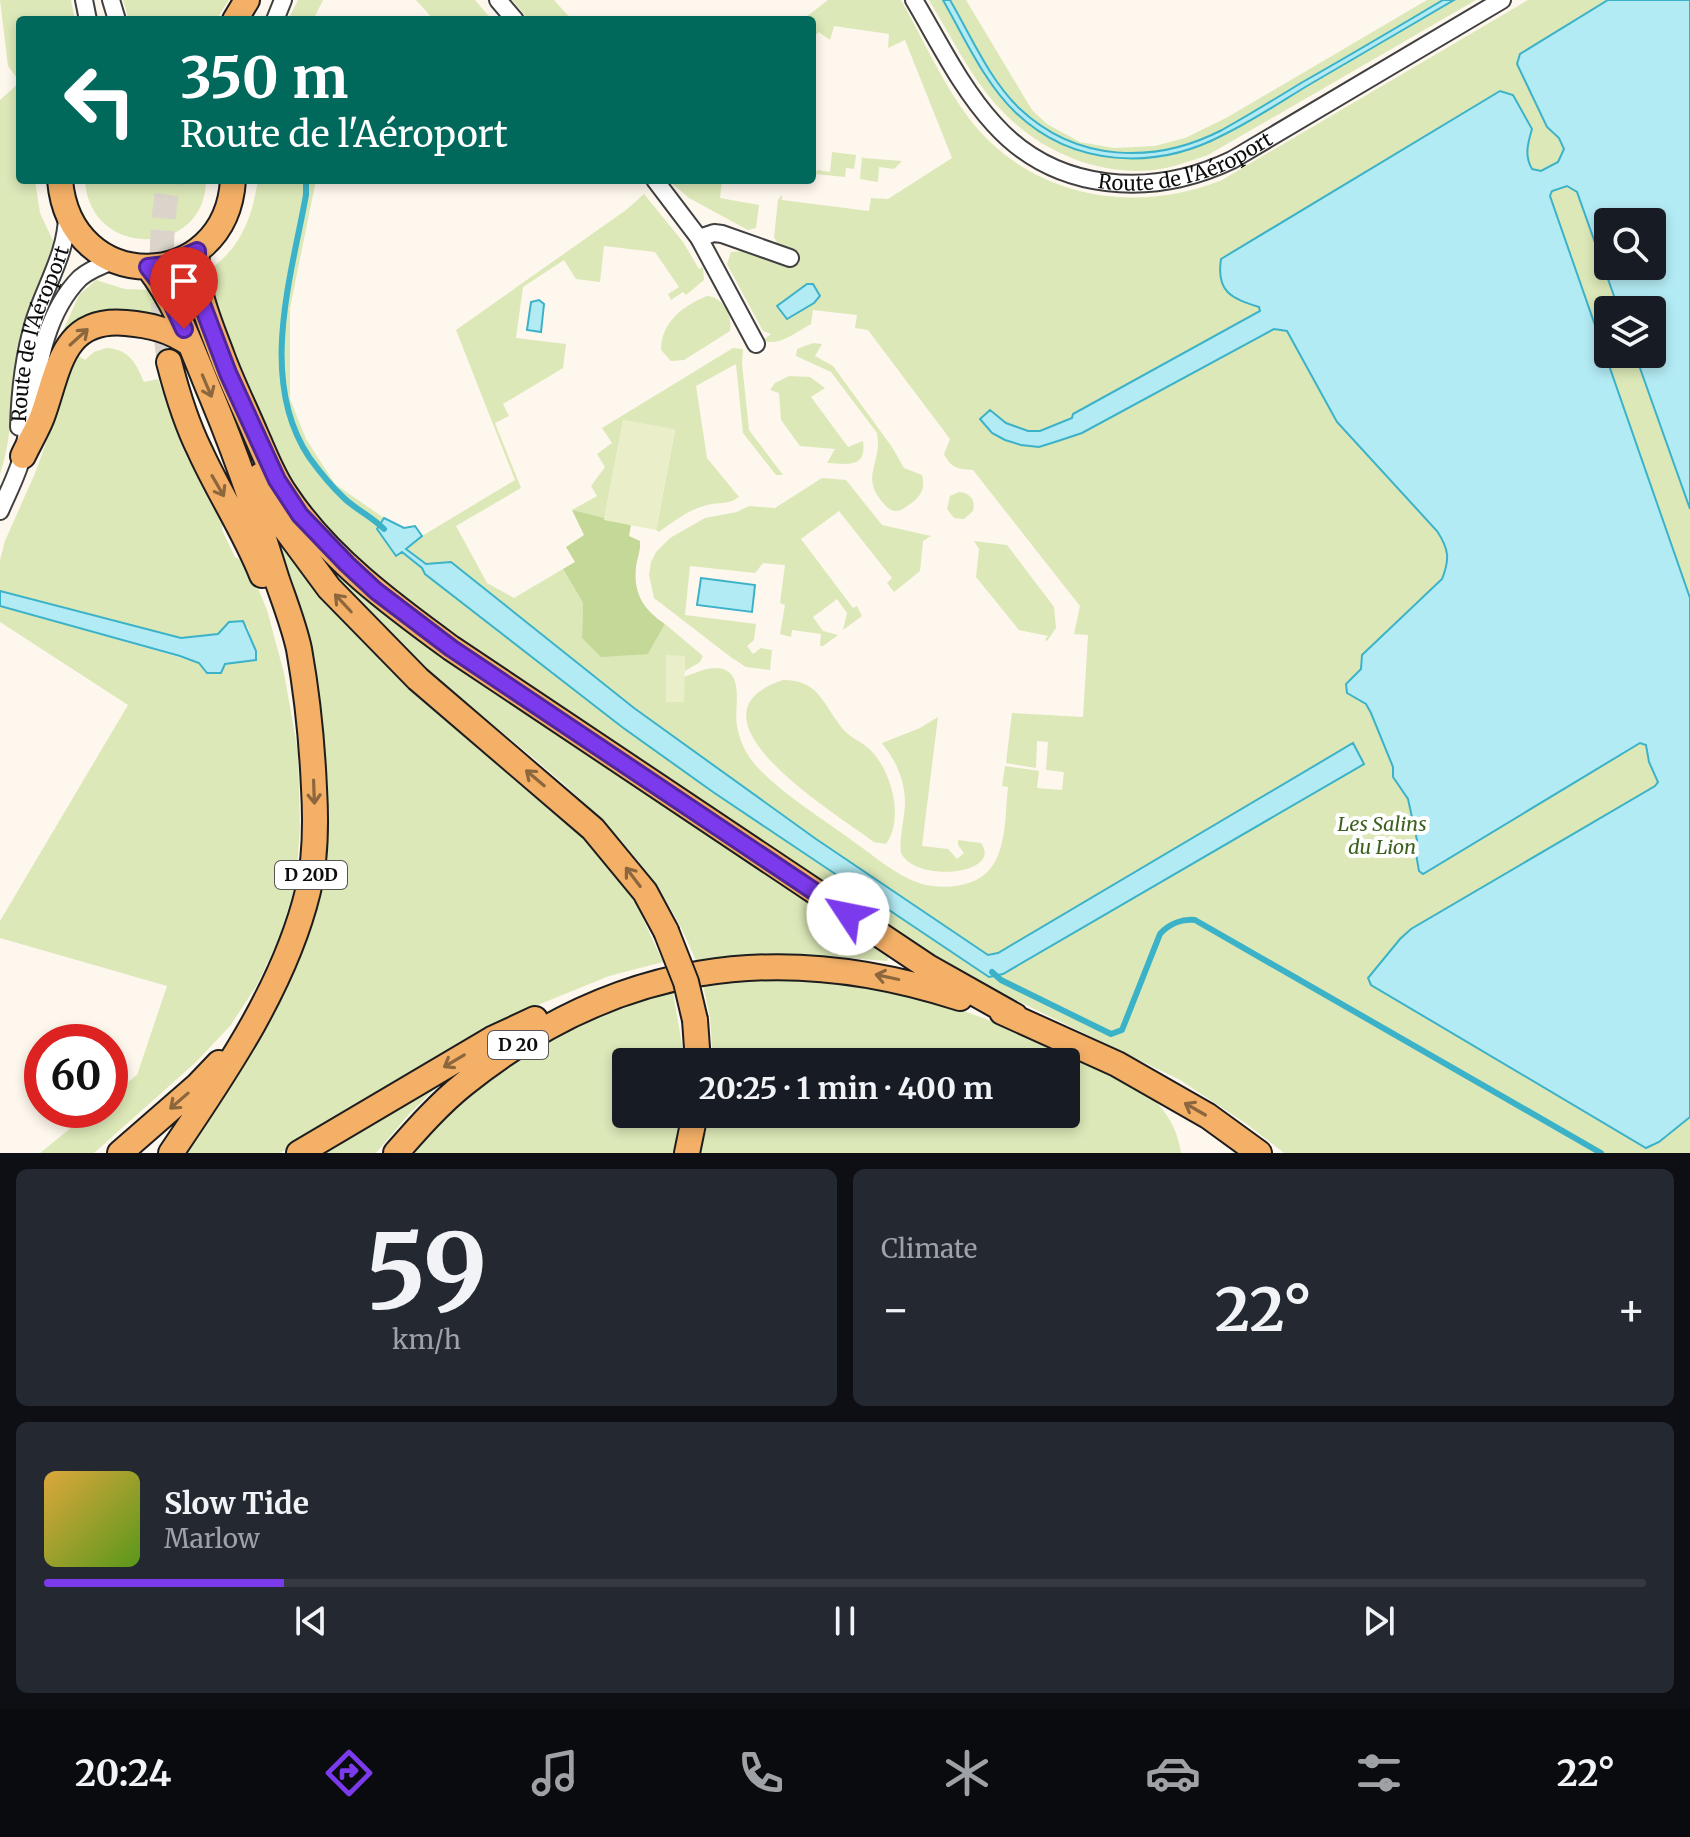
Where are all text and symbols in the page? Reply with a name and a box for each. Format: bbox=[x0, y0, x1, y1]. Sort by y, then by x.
text: 350 m bbox=[180, 43, 348, 113]
icon: left bbox=[48, 48, 152, 152]
text: Route de l'Aéroport bbox=[180, 112, 508, 157]
street label: Route de l'Aéroport bbox=[1097, 126, 1277, 196]
map controls bbox=[1594, 208, 1666, 368]
button: search bbox=[1594, 208, 1666, 280]
street label: Route de l'Aéroport bbox=[6, 243, 74, 423]
pin bbox=[150, 247, 218, 329]
icon: arrive bbox=[162, 259, 206, 303]
button: layers bbox=[1594, 296, 1666, 368]
one-way arrow bbox=[69, 327, 89, 346]
one-way arrow bbox=[201, 373, 216, 398]
one-way arrow bbox=[211, 474, 226, 498]
one-way arrow bbox=[333, 593, 352, 613]
one-way arrow bbox=[525, 769, 546, 787]
one-way arrow bbox=[307, 778, 322, 805]
park label: Les Salins du Lion bbox=[1337, 811, 1427, 859]
road number: D 20D bbox=[275, 861, 347, 889]
one-way arrow bbox=[625, 867, 642, 888]
position arrow bbox=[806, 872, 890, 956]
one-way arrow bbox=[875, 969, 901, 984]
speed limit sign: 60 bbox=[24, 1024, 128, 1128]
road number: D 20 bbox=[488, 1031, 548, 1059]
one-way arrow bbox=[443, 1053, 466, 1069]
text: 20:25 · 1 min · 400 m bbox=[699, 1069, 993, 1107]
one-way arrow bbox=[169, 1092, 189, 1110]
one-way arrow bbox=[1184, 1101, 1207, 1117]
text: 59 bbox=[365, 1206, 488, 1336]
text: Climate bbox=[881, 1232, 977, 1265]
text: 22° bbox=[1215, 1272, 1312, 1347]
text: − bbox=[881, 1282, 910, 1337]
text: + bbox=[1617, 1282, 1646, 1337]
text: km/h bbox=[392, 1323, 461, 1356]
text: Slow Tide bbox=[164, 1484, 309, 1522]
text: Marlow bbox=[164, 1522, 260, 1555]
icon: previous bbox=[289, 1599, 333, 1643]
icon: pause bbox=[823, 1599, 867, 1643]
icon: next bbox=[1357, 1599, 1401, 1643]
icon: directions bbox=[321, 1745, 377, 1801]
icon: music bbox=[527, 1745, 583, 1801]
icon: phone bbox=[733, 1745, 789, 1801]
icon: climate bbox=[939, 1745, 995, 1801]
icon: car bbox=[1145, 1745, 1201, 1801]
icon: filters bbox=[1351, 1745, 1407, 1801]
text: 20:24 bbox=[75, 1751, 171, 1796]
text: 22° bbox=[1557, 1751, 1615, 1796]

